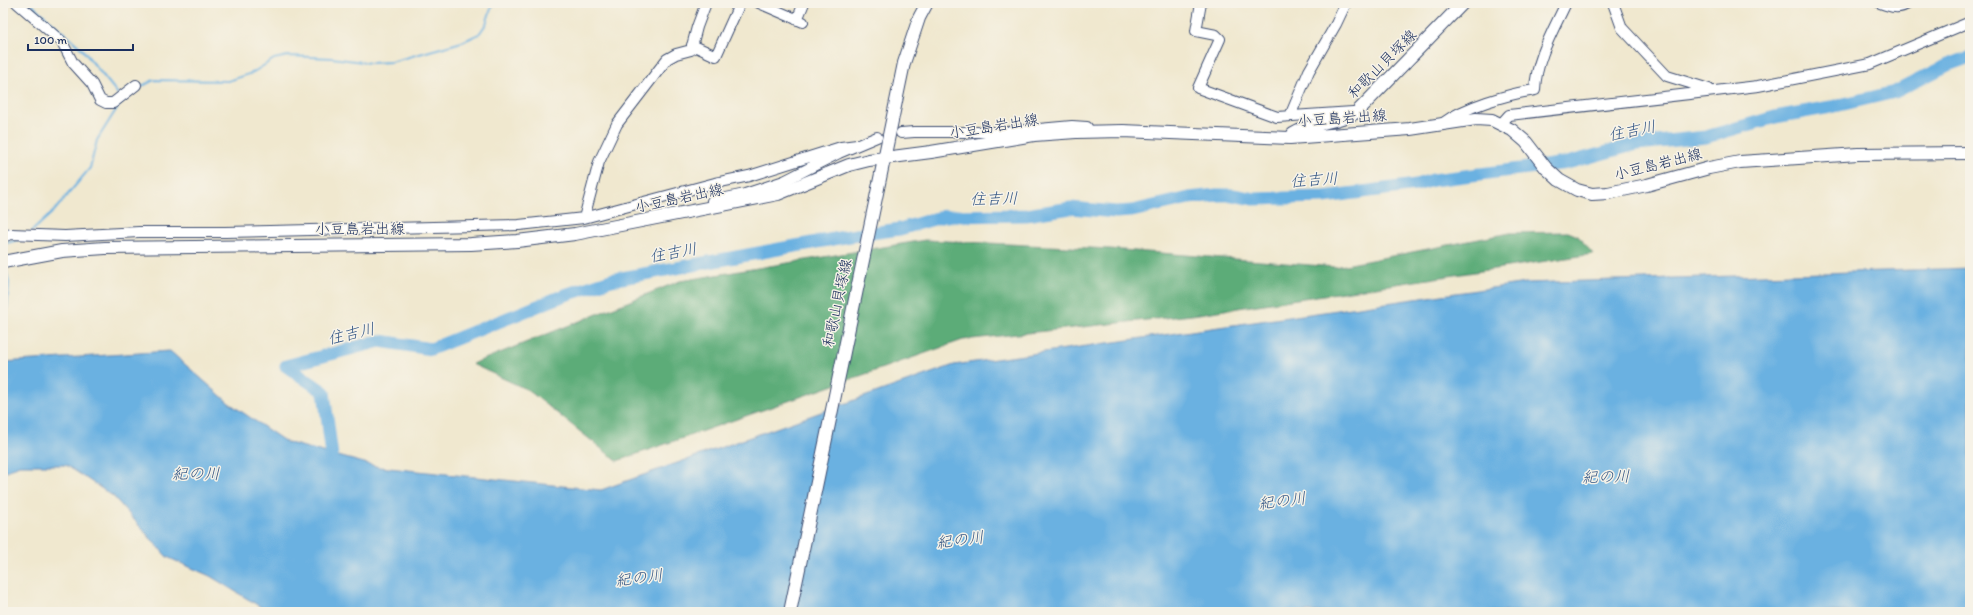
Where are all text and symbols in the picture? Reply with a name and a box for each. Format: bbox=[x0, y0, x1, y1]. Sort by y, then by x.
scale bar bbox=[28, 26, 133, 52]
street label: 和歌山貝塚線 bbox=[1344, 26, 1420, 102]
text: 100 m bbox=[34, 33, 67, 47]
street label: 小豆島岩出線 bbox=[1296, 106, 1388, 130]
street label: 小豆島岩出線 bbox=[948, 110, 1040, 142]
water label: 住吉川 bbox=[1607, 117, 1657, 144]
street label: 小豆島岩出線 bbox=[1612, 144, 1704, 184]
water label: 住吉川 bbox=[1289, 168, 1339, 191]
street label: 小豆島岩出線 bbox=[633, 180, 725, 216]
water label: 住吉川 bbox=[970, 189, 1018, 208]
street label: 小豆島岩出線 bbox=[315, 220, 405, 238]
water label: 住吉川 bbox=[648, 239, 698, 266]
street label: 和歌山貝塚線 bbox=[819, 257, 855, 349]
water label: 住吉川 bbox=[326, 319, 377, 348]
water label: 紀の川 bbox=[172, 464, 220, 483]
water label: 紀の川 bbox=[1582, 467, 1630, 486]
water label: 紀の川 bbox=[1257, 488, 1307, 513]
water label: 紀の川 bbox=[935, 527, 985, 552]
water label: 紀の川 bbox=[614, 565, 664, 590]

